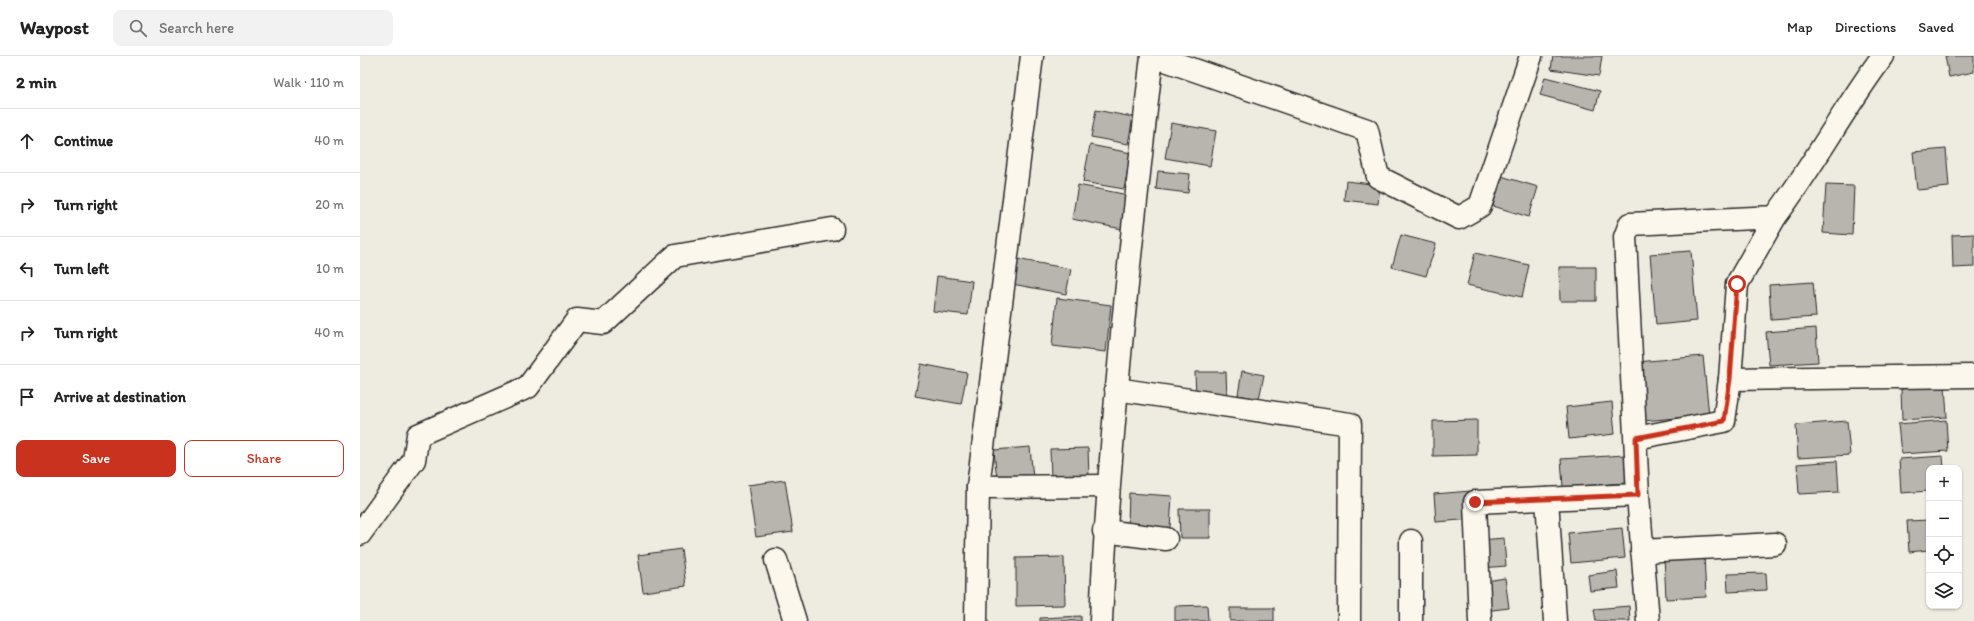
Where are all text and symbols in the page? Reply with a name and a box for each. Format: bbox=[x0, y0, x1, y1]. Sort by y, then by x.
search box bbox=[113, 10, 393, 46]
text: Waypost bbox=[20, 16, 89, 39]
icon: search bbox=[127, 17, 149, 39]
text: Search here bbox=[159, 19, 234, 37]
text: Map bbox=[1787, 19, 1813, 36]
text: Directions bbox=[1835, 19, 1896, 36]
text: Saved bbox=[1918, 19, 1954, 36]
text: 2 min bbox=[16, 72, 56, 92]
text: Walk · 110 m bbox=[273, 75, 344, 90]
icon: ahead bbox=[16, 130, 38, 152]
text: Continue bbox=[54, 132, 113, 150]
text: 40 m bbox=[314, 133, 344, 148]
icon: right bbox=[16, 194, 38, 216]
text: Turn right bbox=[54, 196, 118, 214]
text: 20 m bbox=[315, 197, 344, 212]
icon: left bbox=[16, 258, 38, 280]
text: Turn left bbox=[54, 260, 109, 278]
text: 10 m bbox=[316, 261, 344, 276]
route start bbox=[1728, 275, 1746, 293]
icon: right bbox=[16, 322, 38, 344]
text: Turn right bbox=[54, 324, 118, 342]
text: 40 m bbox=[314, 325, 344, 340]
icon: arrive bbox=[16, 386, 38, 408]
text: Arrive at destination bbox=[54, 388, 186, 406]
button: Save bbox=[16, 440, 176, 477]
button: Share bbox=[184, 440, 344, 477]
map controls bbox=[1926, 465, 1962, 609]
button: + bbox=[1926, 465, 1962, 501]
route end bbox=[1466, 493, 1484, 511]
button: − bbox=[1926, 501, 1962, 537]
button: locate bbox=[1926, 537, 1962, 573]
button: layers bbox=[1926, 573, 1962, 609]

